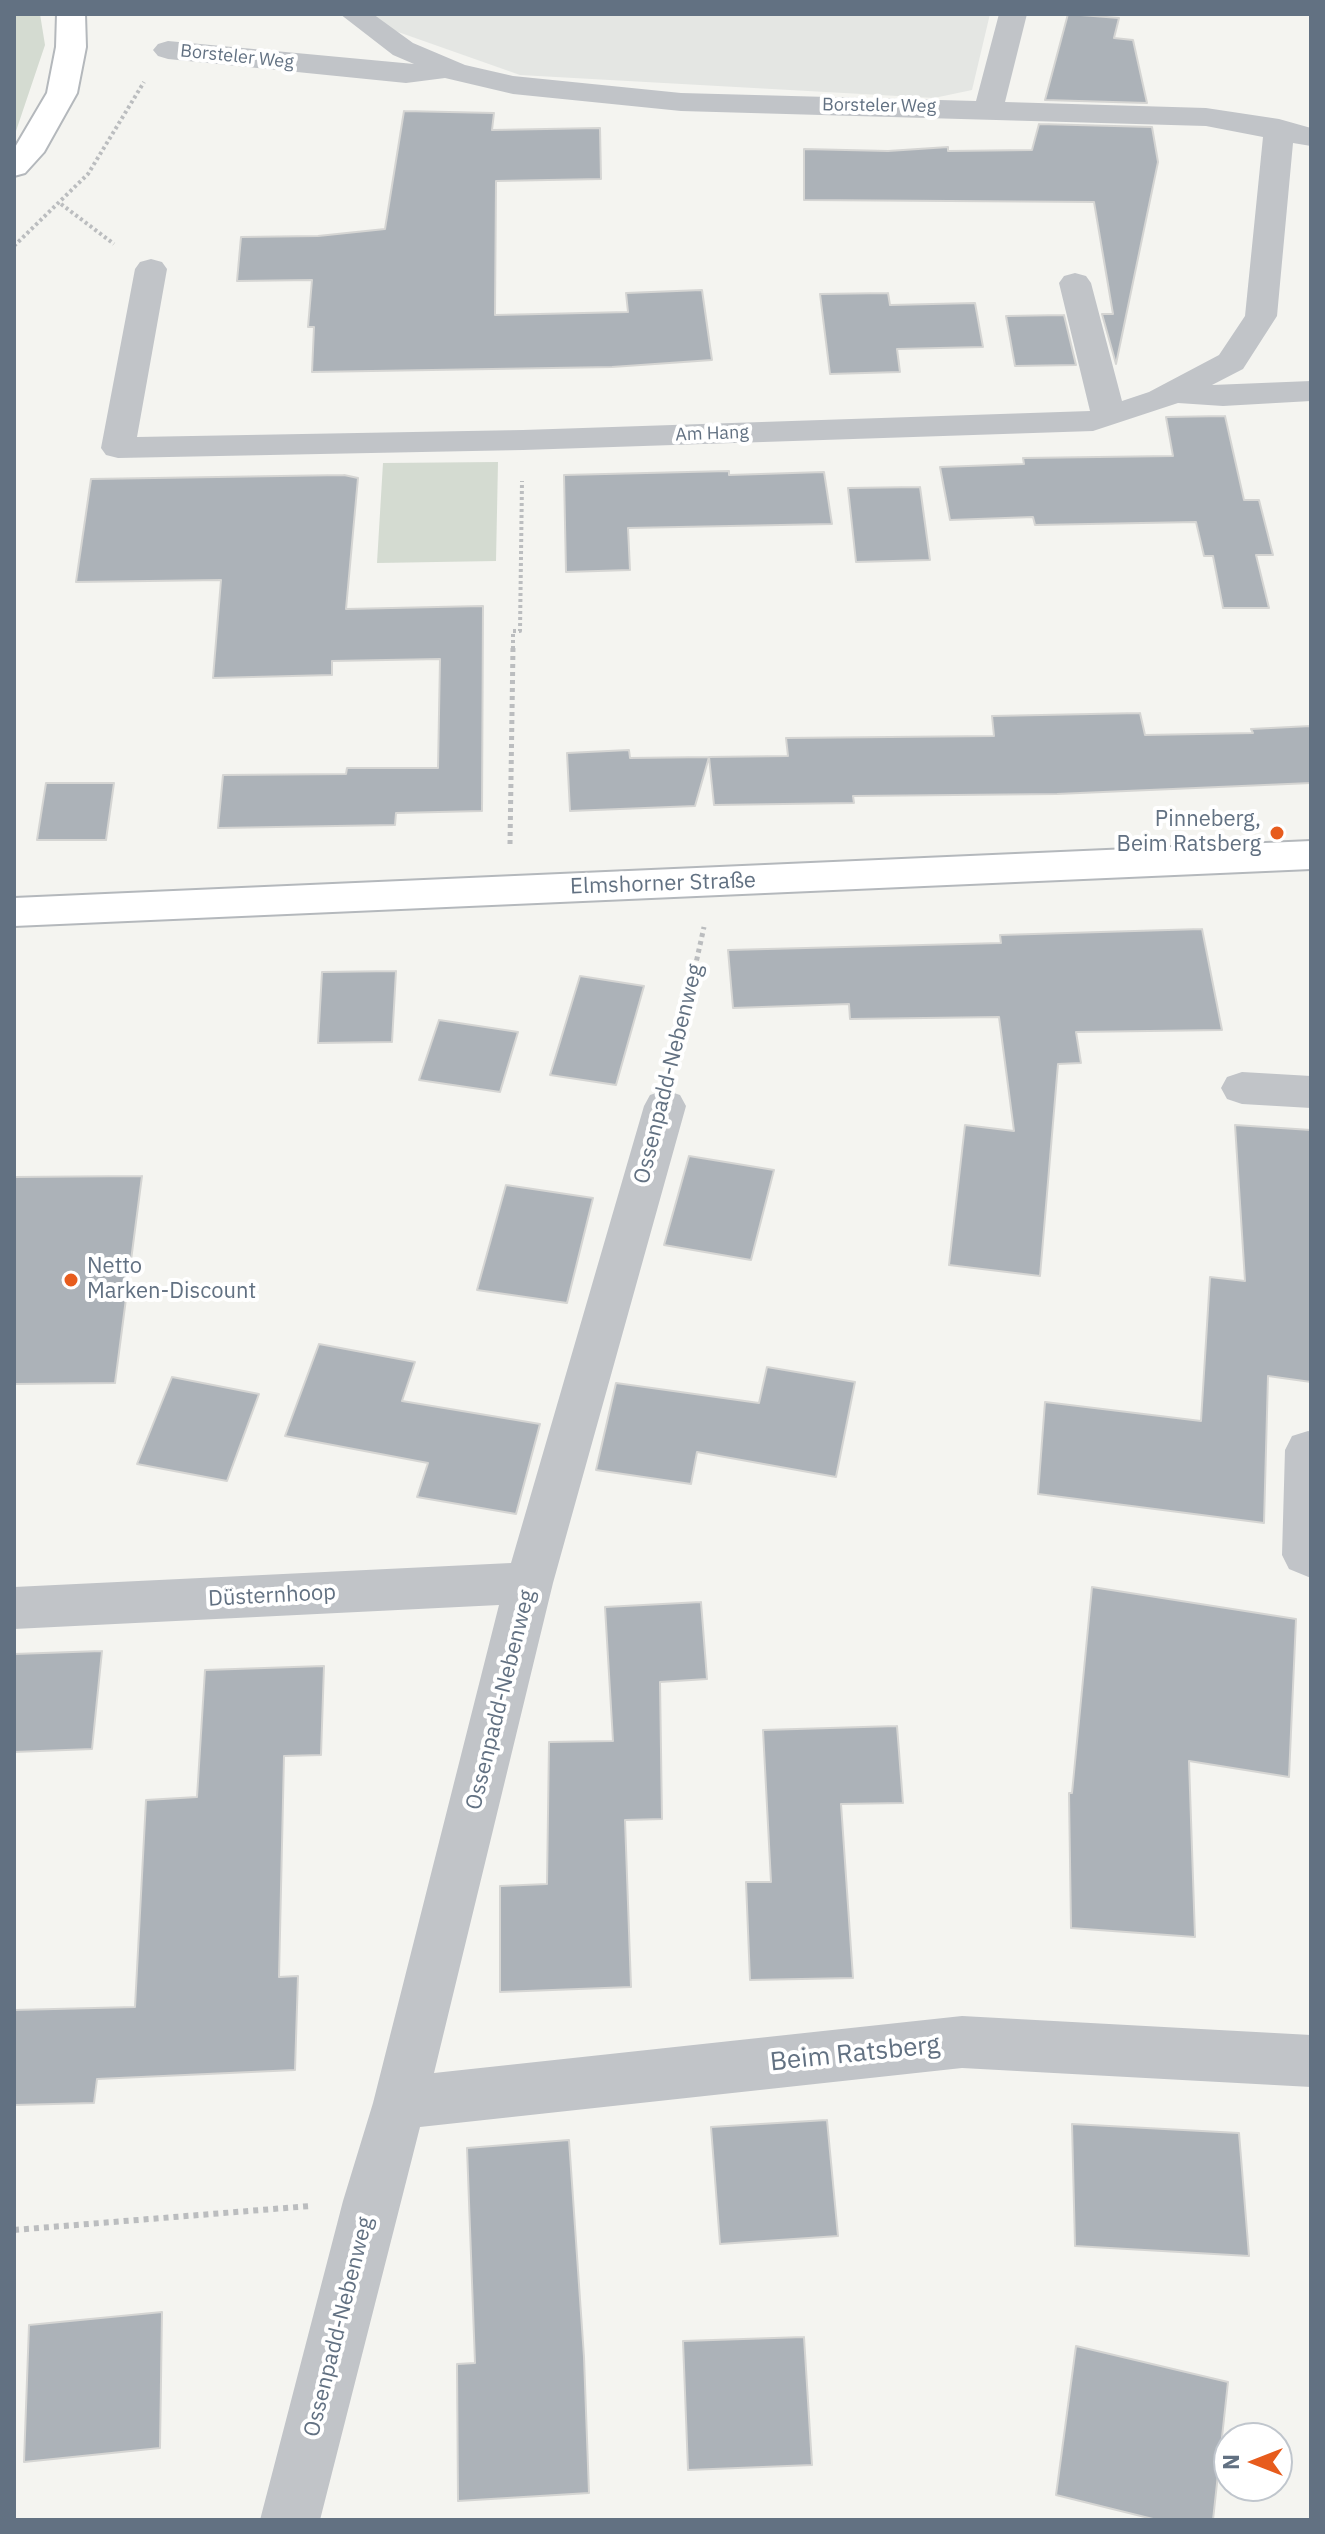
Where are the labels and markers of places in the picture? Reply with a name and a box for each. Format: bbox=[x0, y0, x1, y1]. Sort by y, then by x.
place label: Pinneberg, Beim Ratsberg bbox=[1117, 807, 1261, 858]
marker: Pinneberg, Beim Ratsberg bbox=[1268, 824, 1286, 842]
place label: Netto Marken-Discount bbox=[87, 1254, 256, 1306]
marker: Netto Marken-Discount bbox=[62, 1271, 80, 1289]

